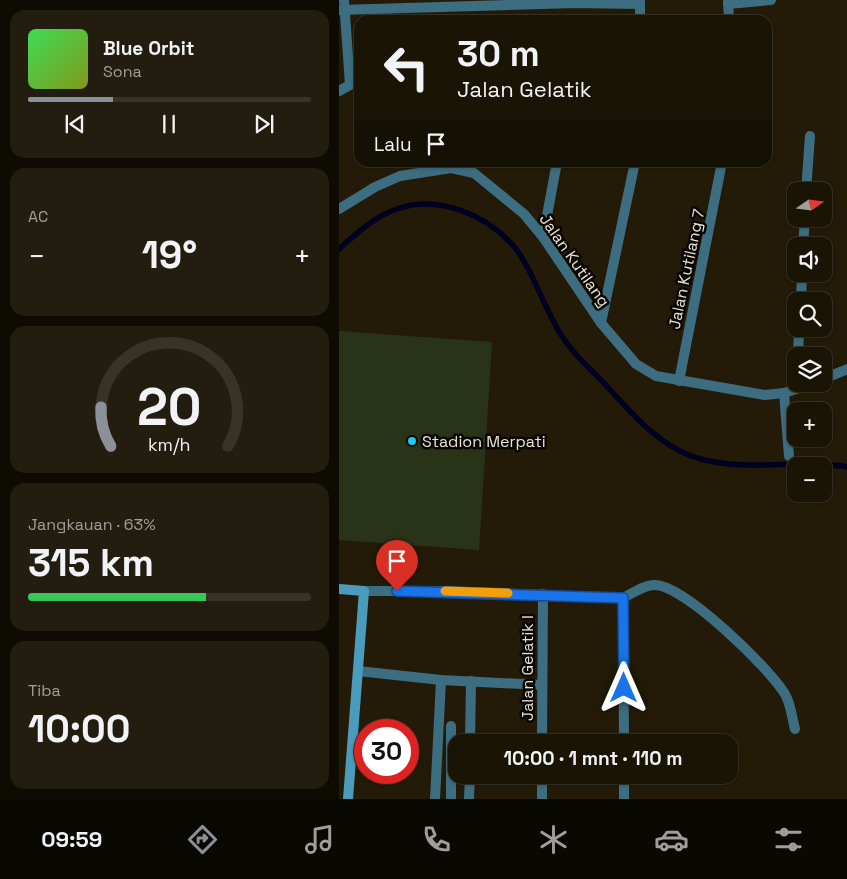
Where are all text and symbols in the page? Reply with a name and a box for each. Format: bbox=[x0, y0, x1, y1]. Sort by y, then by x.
text: 30 m bbox=[457, 32, 540, 76]
icon: left bbox=[374, 35, 439, 100]
text: Blue Orbit bbox=[103, 36, 194, 61]
text: Sona bbox=[103, 61, 142, 82]
text: Jalan Gelatik bbox=[457, 75, 592, 103]
icon: previous bbox=[61, 110, 89, 138]
icon: pause bbox=[155, 110, 183, 138]
icon: next bbox=[250, 110, 278, 138]
icon: arrive bbox=[422, 130, 450, 158]
text: Lalu bbox=[374, 132, 412, 157]
north arrow bbox=[787, 182, 831, 228]
map controls bbox=[787, 182, 832, 502]
text: AC bbox=[28, 206, 48, 227]
street label: Jalan Kutilang 7 bbox=[663, 207, 709, 331]
street label: Jalan Kutilang bbox=[535, 210, 615, 311]
text: 19° bbox=[142, 231, 197, 279]
button: sound bbox=[787, 237, 832, 282]
text: − bbox=[28, 238, 45, 274]
text: + bbox=[294, 238, 311, 274]
button: search bbox=[787, 292, 832, 337]
button: layers bbox=[787, 347, 832, 392]
text: 20 bbox=[137, 374, 202, 440]
button: + bbox=[787, 402, 832, 447]
place label: Stadion Merpati bbox=[422, 431, 546, 452]
text: km/h bbox=[148, 433, 191, 456]
marker: Stadion Merpati bbox=[406, 435, 418, 447]
button: − bbox=[787, 457, 832, 502]
text: Jangkauan · 63% bbox=[28, 514, 156, 535]
text: 315 km bbox=[28, 539, 154, 587]
pin bbox=[376, 540, 418, 591]
icon: arrive bbox=[383, 547, 411, 575]
street label: Jalan Gelatik I bbox=[517, 615, 538, 721]
position arrow bbox=[597, 661, 649, 713]
text: Tiba bbox=[28, 680, 61, 701]
text: 10:00 bbox=[28, 705, 130, 753]
speed limit sign: 30 bbox=[354, 719, 419, 784]
text: 10:00 · 1 mnt · 110 m bbox=[503, 746, 683, 771]
icon: directions bbox=[185, 822, 220, 857]
icon: music bbox=[302, 822, 337, 857]
icon: phone bbox=[419, 822, 454, 857]
icon: climate bbox=[536, 822, 571, 857]
icon: car bbox=[654, 822, 689, 857]
icon: filters bbox=[771, 822, 806, 857]
text: 09:59 bbox=[41, 825, 102, 853]

